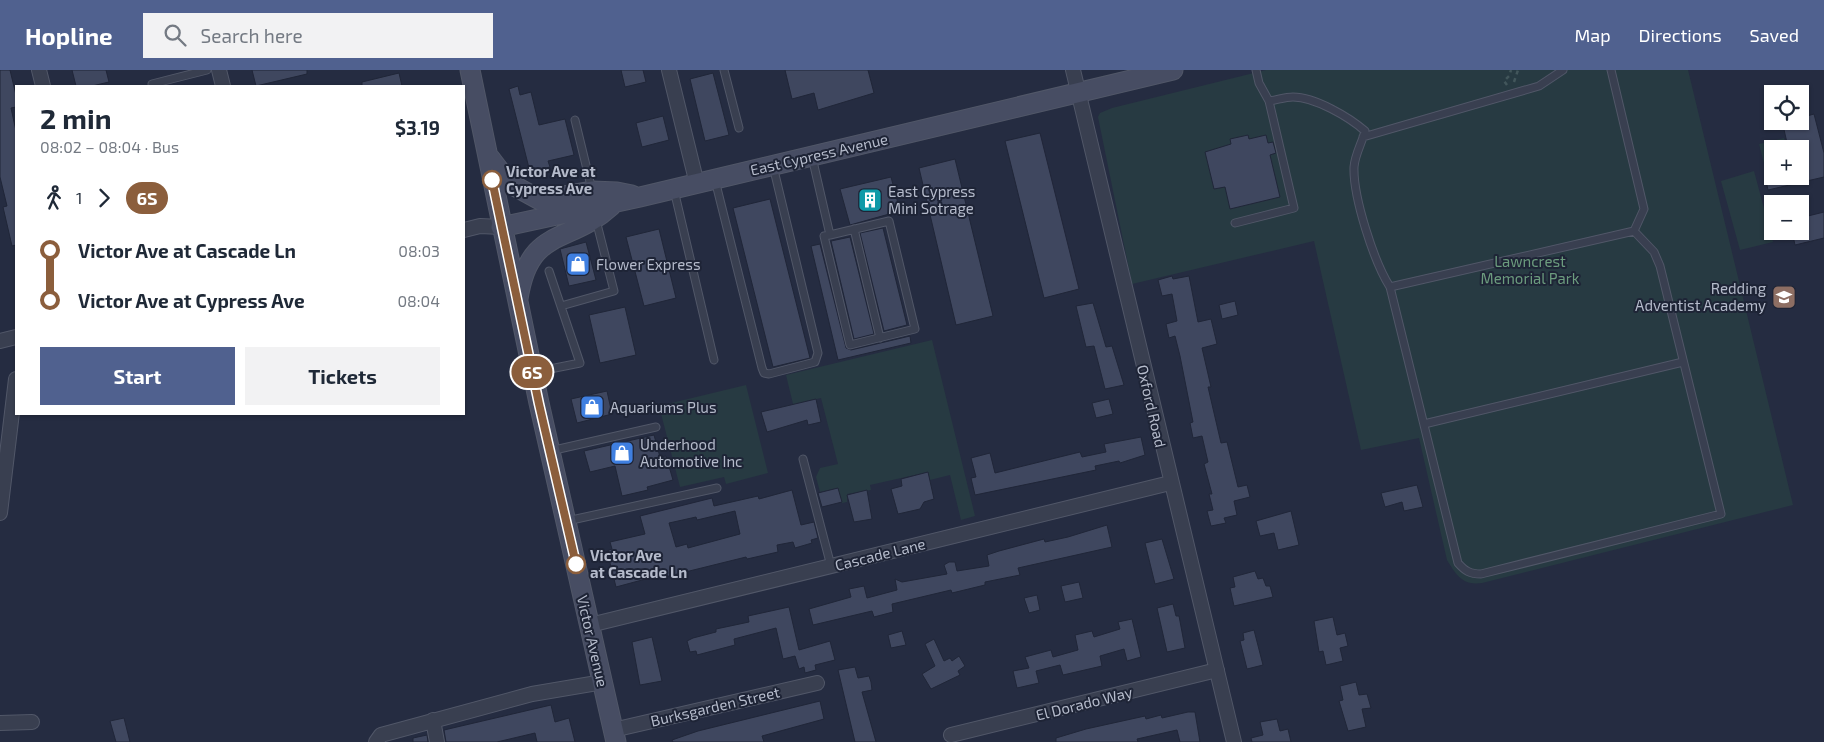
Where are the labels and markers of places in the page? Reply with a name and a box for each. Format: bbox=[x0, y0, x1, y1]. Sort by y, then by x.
place label: Victor Ave at Cypress Ave bbox=[506, 162, 596, 198]
marker: Victor Ave at Cypress Ave bbox=[482, 170, 502, 190]
place label: East Cypress Mini Sotrage bbox=[888, 182, 975, 217]
building icon: East Cypress Mini Sotrage bbox=[857, 187, 883, 213]
shop icon: Flower Express bbox=[565, 251, 591, 277]
place label: Flower Express bbox=[596, 255, 701, 273]
place label: Redding Adventist Academy bbox=[1635, 279, 1767, 314]
school or university icon: Redding Adventist Academy bbox=[1771, 284, 1797, 310]
shop icon: Aquariums Plus bbox=[579, 394, 605, 420]
place label: Aquariums Plus bbox=[610, 398, 717, 416]
place label: Underhood Automotive Inc bbox=[640, 435, 742, 470]
shop icon: Underhood Automotive Inc bbox=[609, 440, 635, 466]
place label: Victor Ave at Cascade Ln bbox=[590, 546, 687, 581]
marker: Victor Ave at Cascade Ln bbox=[566, 554, 586, 574]

